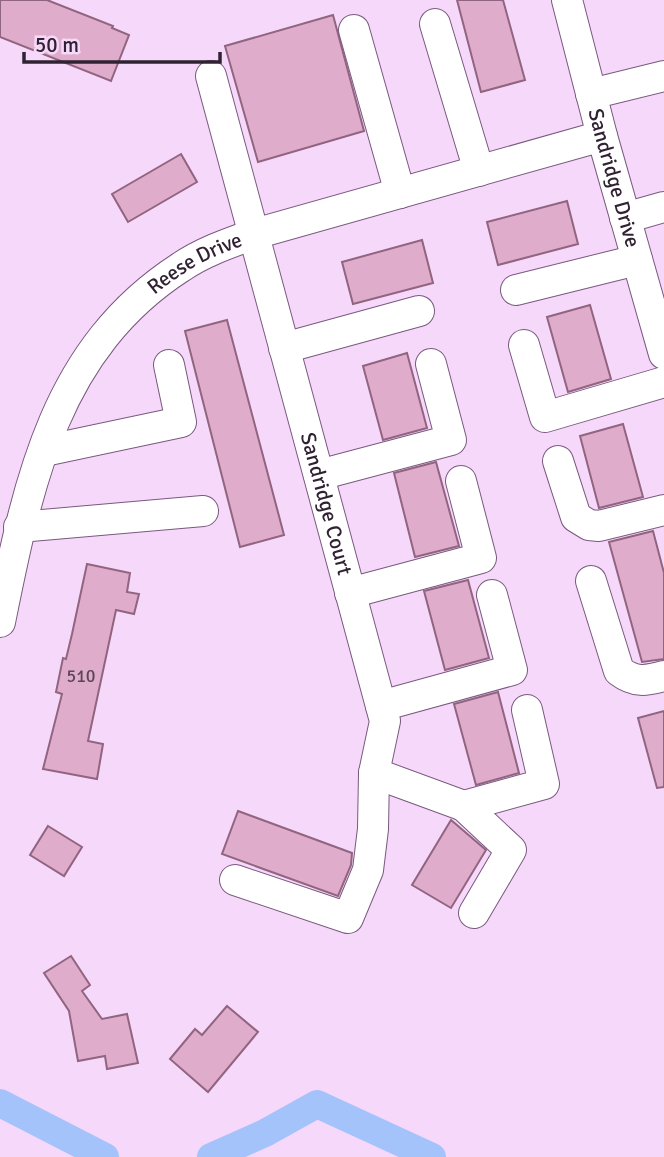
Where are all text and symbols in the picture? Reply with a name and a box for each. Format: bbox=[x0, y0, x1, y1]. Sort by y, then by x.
scale bar bbox=[24, 21, 220, 65]
text: 50 m bbox=[35, 32, 79, 58]
street label: Sandridge Drive bbox=[582, 106, 646, 250]
street label: Reese Drive bbox=[142, 227, 245, 300]
street label: Sandridge Court bbox=[295, 430, 358, 578]
house number: 510 bbox=[66, 665, 96, 687]

